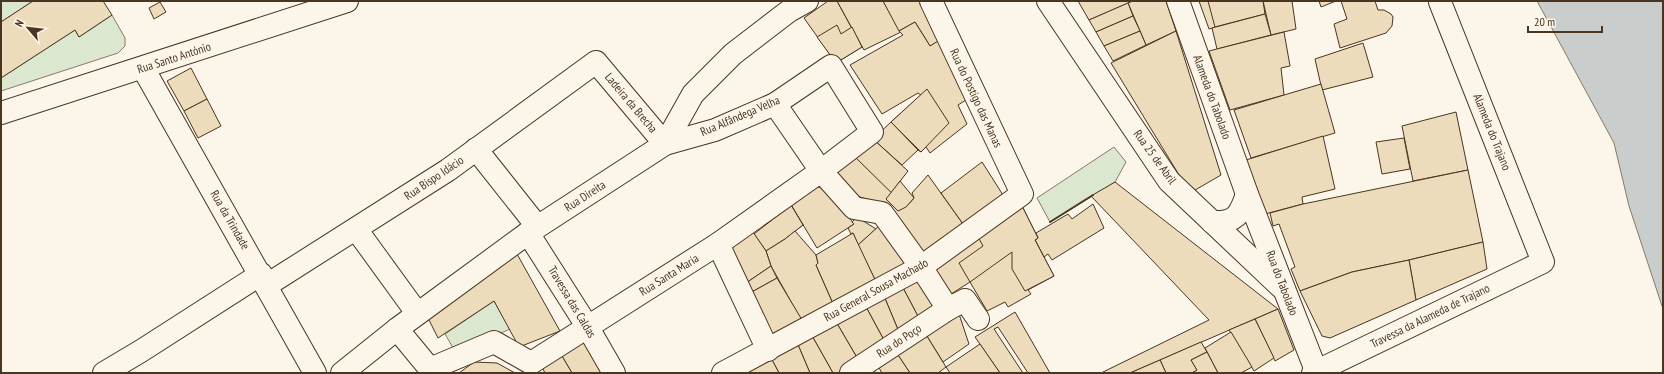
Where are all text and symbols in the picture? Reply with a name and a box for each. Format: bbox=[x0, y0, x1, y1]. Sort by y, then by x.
north arrow bbox=[8, 8, 48, 48]
scale bar bbox=[1528, 8, 1602, 34]
text: 20 m bbox=[1534, 14, 1555, 29]
text: N bbox=[12, 17, 27, 29]
street label: Rua Santo António bbox=[135, 39, 213, 76]
street label: Rua do Postigo das Manas bbox=[947, 46, 1006, 150]
street label: Alameda do Tabolado bbox=[1190, 53, 1235, 141]
street label: Ladeira da Brecha bbox=[602, 70, 661, 136]
street label: Alameda do Trajano bbox=[1470, 91, 1515, 172]
street label: Rua Alfândega Velha bbox=[698, 92, 782, 139]
street label: Rua 25 de Abril bbox=[1131, 127, 1180, 187]
street label: Rua Bispo Idácio bbox=[401, 152, 466, 203]
street label: Rua Direita bbox=[561, 177, 608, 214]
street label: Rua da Trindade bbox=[207, 187, 253, 252]
street label: Rua do Tabolado bbox=[1263, 248, 1302, 317]
street label: Rua Santa Maria bbox=[636, 250, 701, 299]
street label: Rua General Sousa Machado bbox=[821, 255, 931, 324]
street label: Travessa das Caldas bbox=[545, 263, 600, 340]
street label: Travessa da Alameda de Trajano bbox=[1368, 280, 1492, 351]
street label: Rua do Poço bbox=[873, 320, 924, 361]

